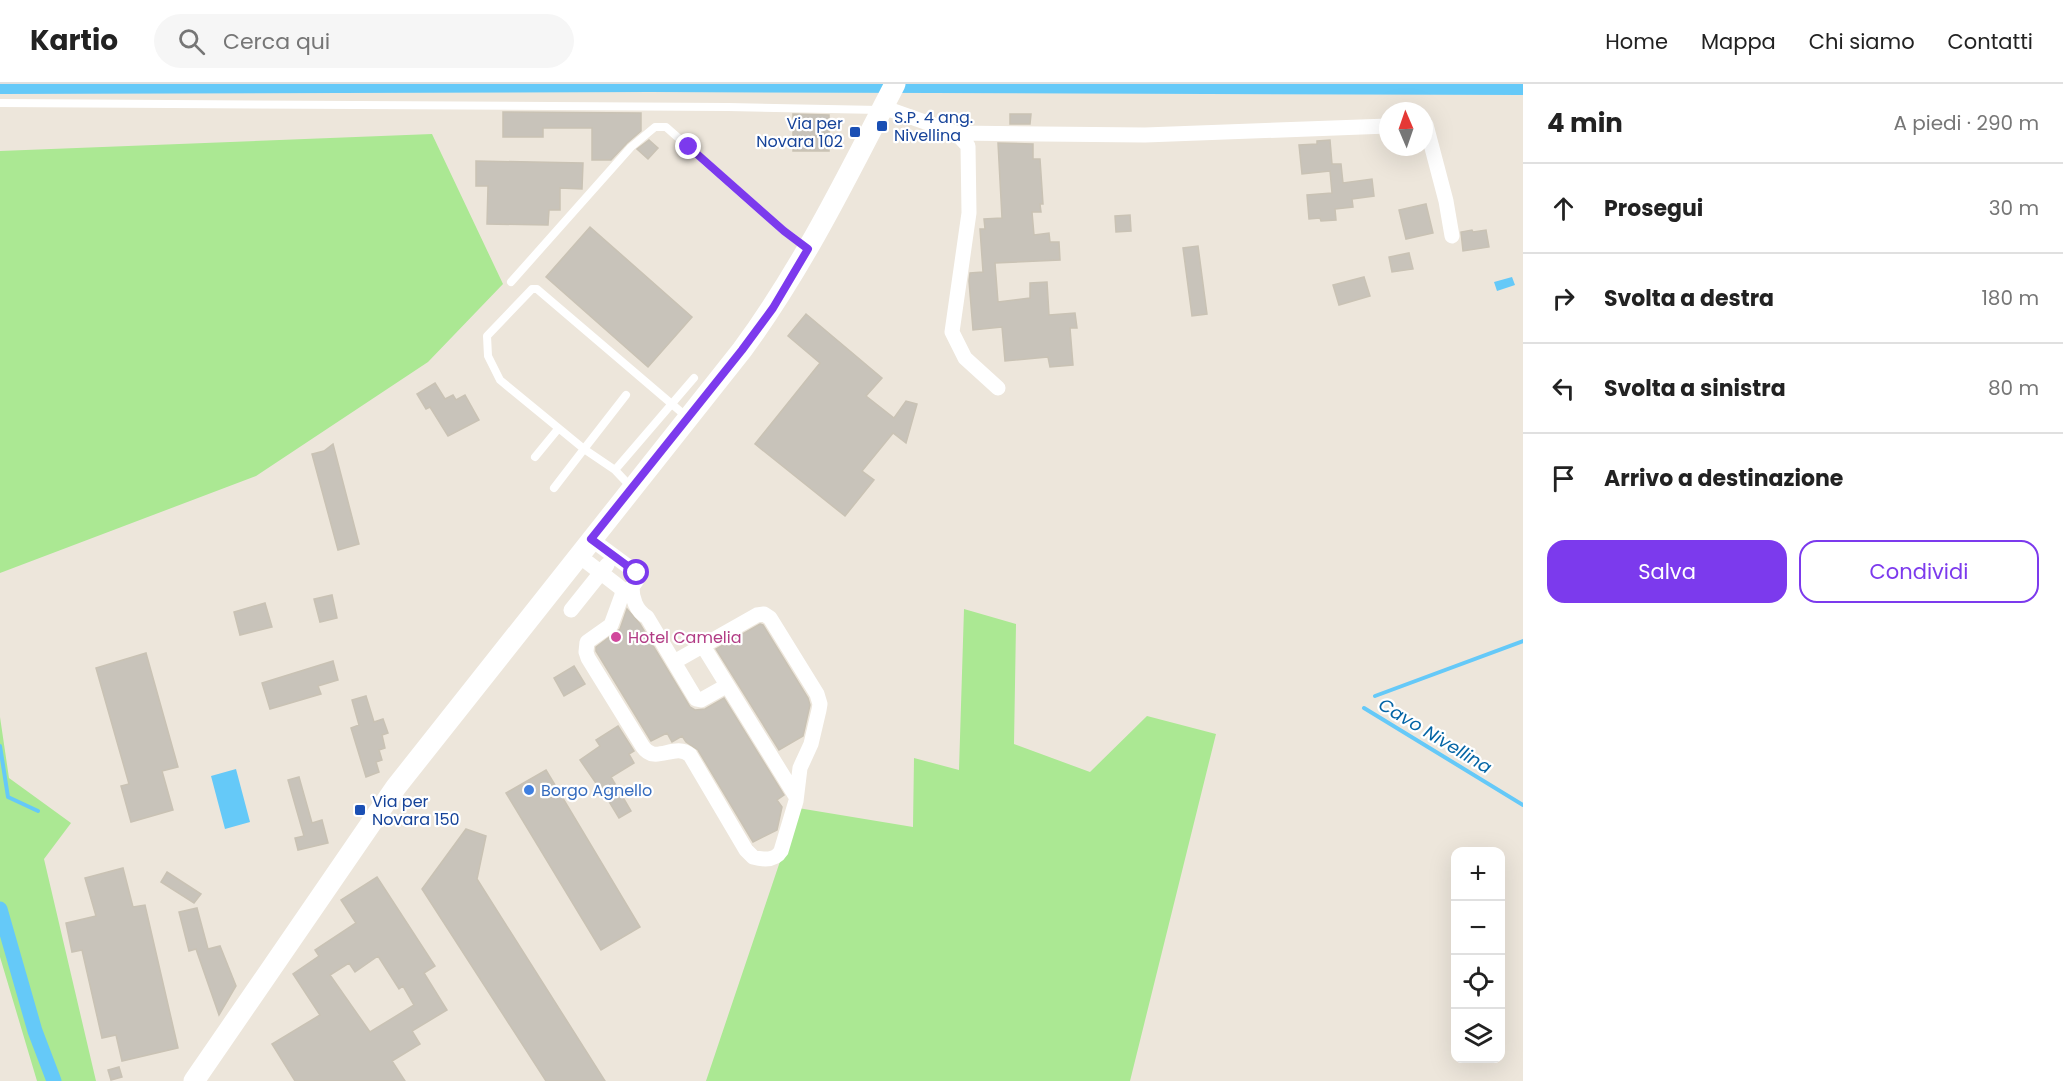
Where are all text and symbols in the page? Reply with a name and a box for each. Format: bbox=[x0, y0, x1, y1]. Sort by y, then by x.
search box bbox=[154, 14, 574, 68]
text: Kartio bbox=[30, 21, 118, 60]
icon: search bbox=[175, 25, 208, 58]
text: Cerca qui bbox=[223, 26, 330, 57]
text: Home bbox=[1605, 27, 1668, 56]
text: Mappa bbox=[1701, 27, 1776, 56]
text: Chi siamo bbox=[1809, 27, 1915, 56]
text: Contatti bbox=[1948, 27, 2033, 56]
north arrow bbox=[1379, 102, 1433, 156]
text: 4 min bbox=[1547, 105, 1623, 141]
place label: S.P. 4 ang. Nivellina bbox=[894, 106, 973, 147]
text: A piedi · 290 m bbox=[1893, 109, 2039, 137]
place label: Via per Novara 102 bbox=[756, 112, 843, 153]
marker: S.P. 4 ang. Nivellina bbox=[875, 119, 889, 133]
marker: Via per Novara 102 bbox=[848, 125, 862, 139]
route end bbox=[675, 133, 701, 159]
icon: ahead bbox=[1547, 192, 1580, 225]
text: Prosegui bbox=[1604, 193, 1703, 224]
text: 30 m bbox=[1989, 194, 2039, 222]
icon: right bbox=[1547, 282, 1580, 315]
text: Svolta a destra bbox=[1604, 283, 1774, 314]
text: 180 m bbox=[1981, 284, 2039, 312]
icon: left bbox=[1547, 372, 1580, 405]
text: Svolta a sinistra bbox=[1604, 373, 1786, 404]
text: 80 m bbox=[1988, 374, 2039, 402]
icon: arrive bbox=[1547, 462, 1580, 495]
text: Arrivo a destinazione bbox=[1604, 463, 1843, 494]
button: Salva bbox=[1547, 540, 1787, 603]
button: Condividi bbox=[1799, 540, 2039, 603]
route start bbox=[623, 559, 649, 585]
place label: Hotel Camelia bbox=[628, 626, 742, 649]
marker: Hotel Camelia bbox=[609, 630, 623, 644]
water label: Cavo Nivellina bbox=[1374, 692, 1497, 779]
place label: Borgo Agnello bbox=[541, 779, 652, 802]
marker: Borgo Agnello bbox=[522, 783, 536, 797]
place label: Via per Novara 150 bbox=[372, 790, 460, 831]
marker: Via per Novara 150 bbox=[353, 803, 367, 817]
map controls bbox=[1451, 847, 1505, 1063]
button: + bbox=[1451, 847, 1505, 901]
button: − bbox=[1451, 901, 1505, 955]
button: locate bbox=[1451, 955, 1505, 1009]
button: layers bbox=[1451, 1009, 1505, 1063]

